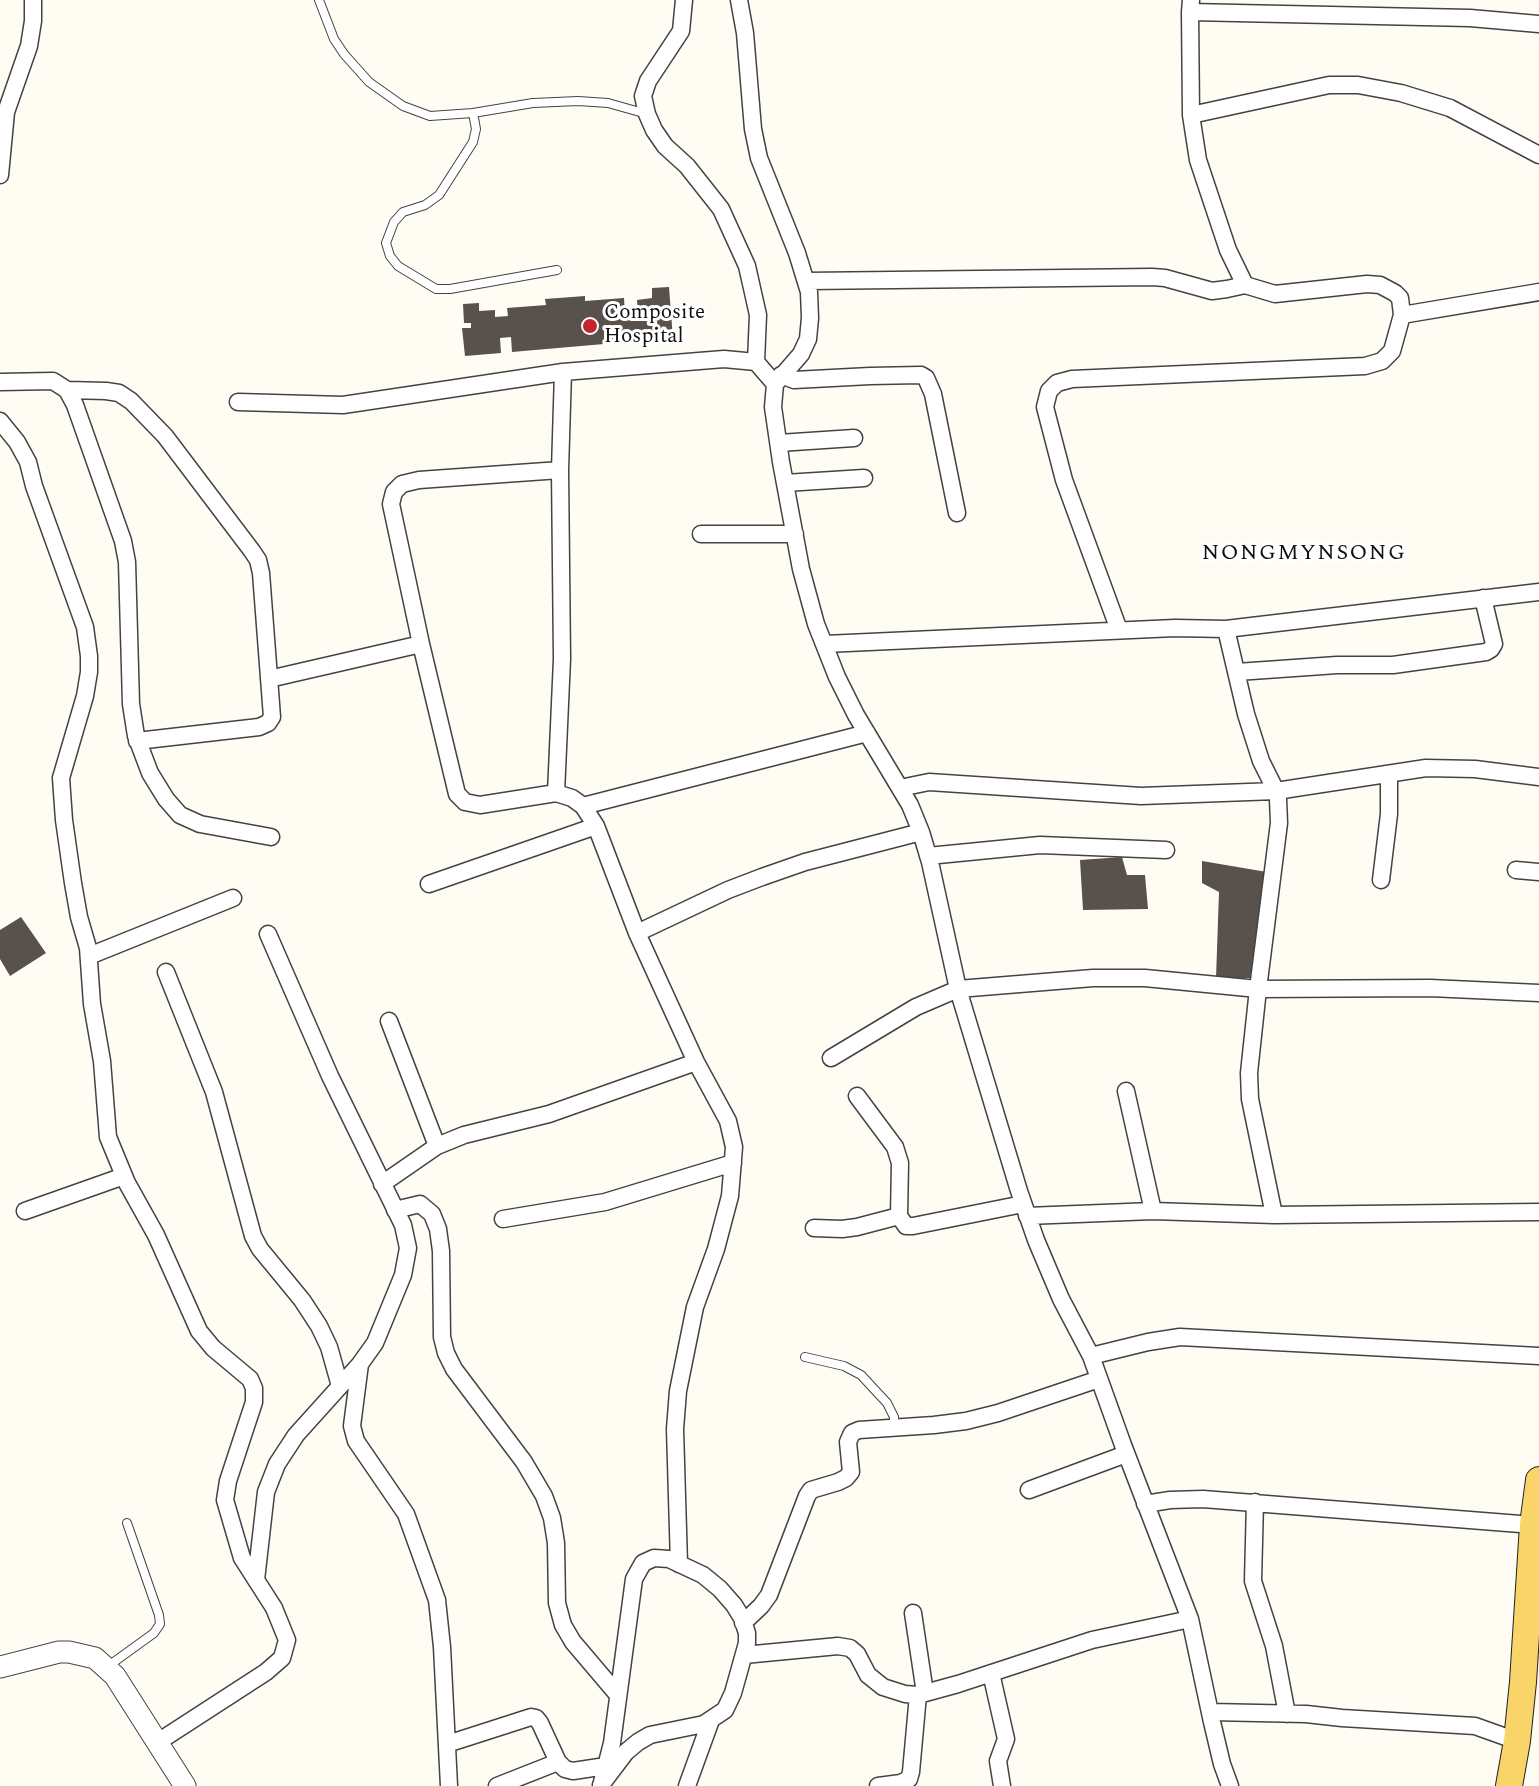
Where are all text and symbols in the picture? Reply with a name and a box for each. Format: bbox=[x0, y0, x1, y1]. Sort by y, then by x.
place label: Composite Hospital bbox=[604, 301, 705, 351]
marker: Composite Hospital bbox=[581, 317, 599, 335]
district label: NONGMYNSONG bbox=[1202, 542, 1406, 568]

